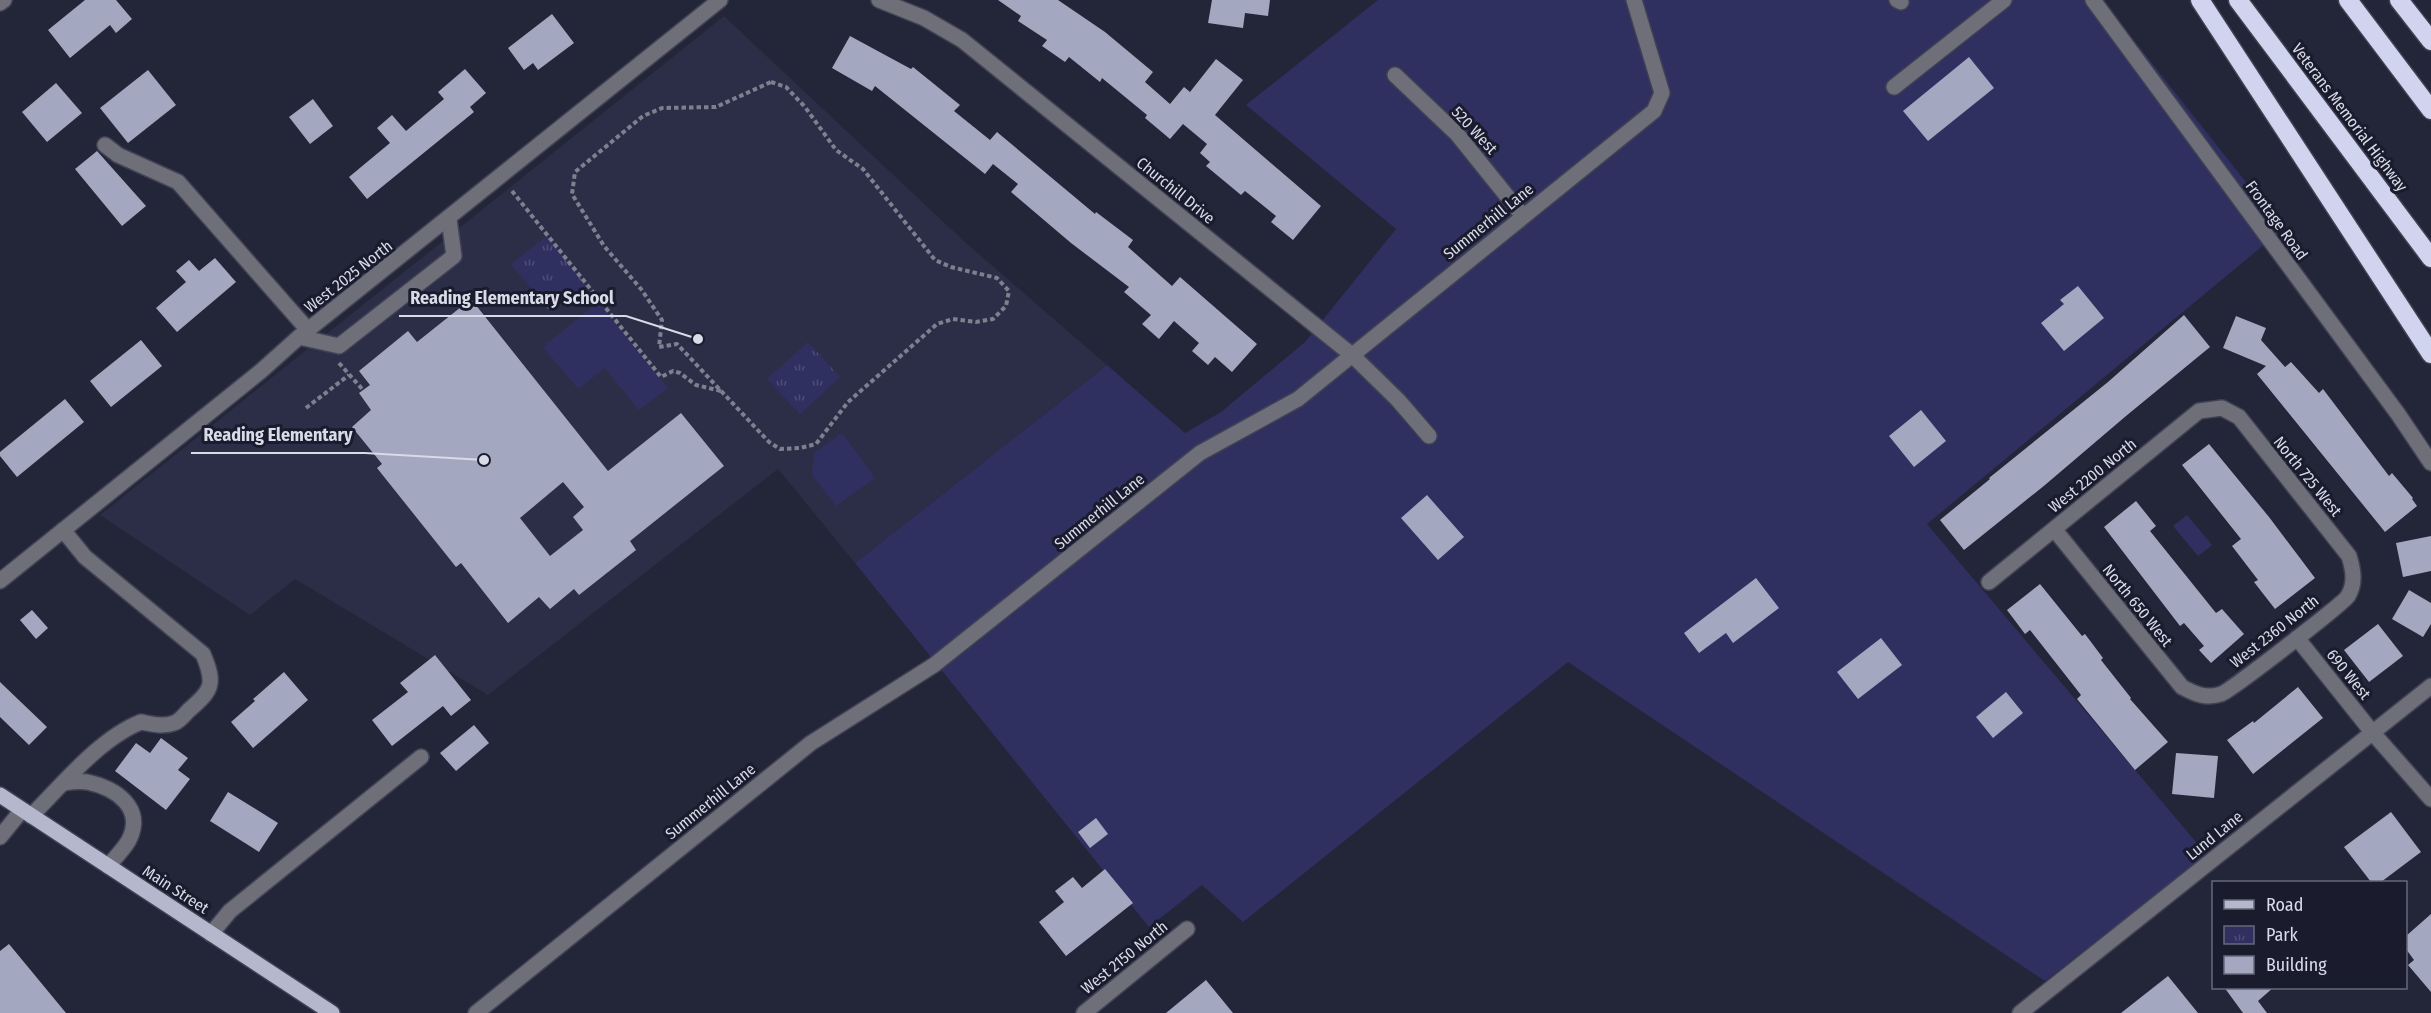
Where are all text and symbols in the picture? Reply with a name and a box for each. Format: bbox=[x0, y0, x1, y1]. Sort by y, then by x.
street label: Veterans Memorial Highway bbox=[2288, 40, 2412, 196]
street label: 520 West bbox=[1448, 103, 1502, 159]
street label: Churchill Drive bbox=[1133, 153, 1219, 228]
street label: Frontage Road bbox=[2241, 177, 2312, 264]
street label: Summerhill Lane bbox=[1440, 179, 1537, 263]
street label: West 2025 North bbox=[301, 236, 396, 317]
callout: Reading Elementary School bbox=[399, 280, 626, 316]
text: Reading Elementary School bbox=[410, 287, 614, 309]
callout: Reading Elementary bbox=[191, 417, 365, 453]
text: Reading Elementary bbox=[203, 424, 353, 446]
street label: North 725 West bbox=[2270, 432, 2346, 521]
street label: West 2200 North bbox=[2045, 434, 2140, 517]
street label: Summerhill Lane bbox=[1051, 469, 1148, 553]
street label: North 650 West bbox=[2099, 560, 2177, 651]
street label: West 2360 North bbox=[2226, 591, 2322, 672]
street label: 690 West bbox=[2323, 645, 2375, 704]
street label: Summerhill Lane bbox=[662, 759, 759, 843]
street label: Lund Lane bbox=[2182, 807, 2246, 864]
street label: Main Street bbox=[139, 861, 213, 918]
legend bbox=[2212, 881, 2407, 989]
text: Road bbox=[2266, 894, 2303, 916]
street label: West 2150 North bbox=[1077, 917, 1171, 998]
text: Park bbox=[2266, 924, 2299, 946]
text: Building bbox=[2266, 954, 2327, 976]

